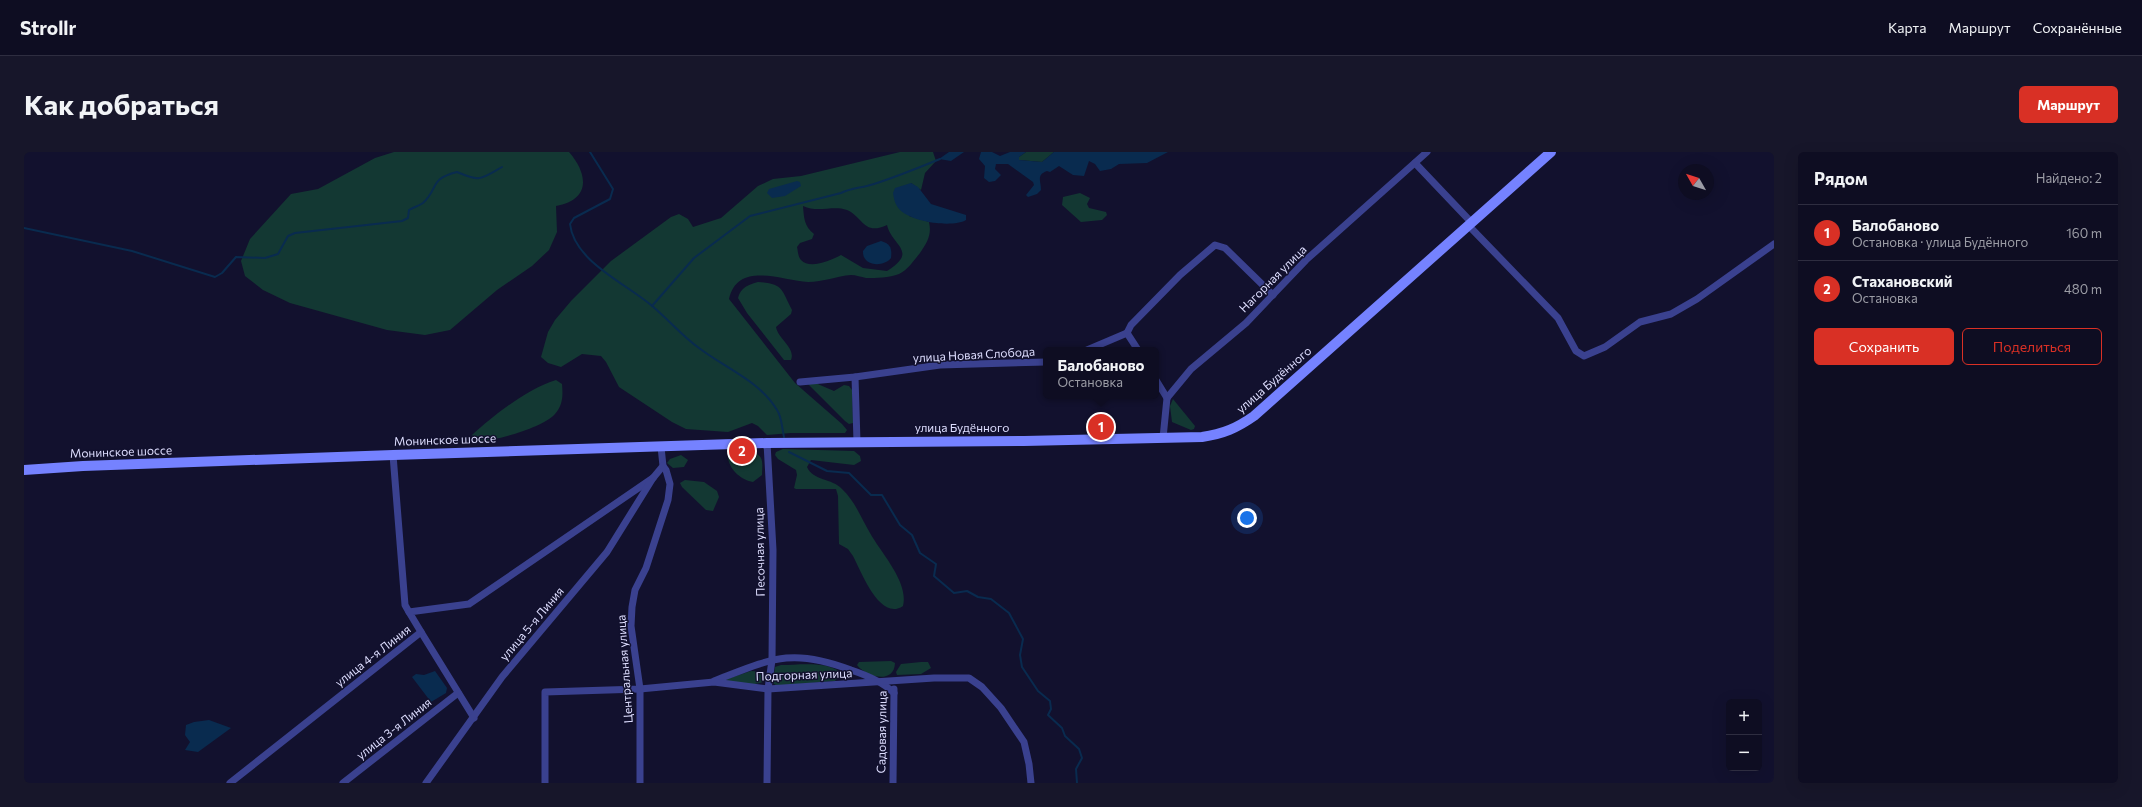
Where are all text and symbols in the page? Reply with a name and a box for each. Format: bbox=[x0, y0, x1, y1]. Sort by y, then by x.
text: Strollr bbox=[20, 16, 76, 39]
text: Карта bbox=[1888, 19, 1926, 36]
text: Маршрут bbox=[1948, 19, 2011, 36]
text: Сохранённые bbox=[2033, 19, 2122, 36]
button: Маршрут bbox=[2019, 86, 2118, 123]
text: Как добраться bbox=[24, 87, 219, 121]
north arrow bbox=[1678, 164, 1714, 200]
text: Рядом bbox=[1814, 168, 1868, 189]
text: Найдено: 2 bbox=[2036, 170, 2102, 186]
text: Балобаново bbox=[1852, 216, 1939, 234]
text: 1 bbox=[1824, 225, 1830, 241]
text: 160 m bbox=[2066, 225, 2102, 241]
text: Остановка · улица Будённого bbox=[1852, 234, 2028, 250]
street label: Нагорная улица bbox=[1236, 242, 1309, 315]
text: Стахановский bbox=[1852, 272, 1953, 290]
text: 2 bbox=[1823, 281, 1831, 297]
text: 480 m bbox=[2064, 281, 2102, 297]
text: Остановка bbox=[1852, 290, 1918, 306]
button: Сохранить bbox=[1814, 328, 1954, 365]
button: Поделиться bbox=[1962, 328, 2102, 365]
street label: улица Будённого bbox=[1233, 343, 1314, 416]
street label: улица Новая Слобода bbox=[912, 344, 1035, 364]
popup bbox=[1043, 347, 1159, 399]
text: Балобаново bbox=[1057, 356, 1145, 374]
text: Остановка bbox=[1057, 374, 1123, 390]
pin: 1 bbox=[1088, 412, 1114, 442]
street label: улица Будённого bbox=[915, 420, 1009, 434]
street label: Монинское шоссе bbox=[394, 430, 496, 448]
pin: 2 bbox=[729, 436, 755, 466]
street label: Монинское шоссе bbox=[70, 442, 172, 460]
street label: Песочная улица bbox=[751, 507, 767, 597]
your location bbox=[1237, 508, 1257, 528]
street label: улица 5-я Линия bbox=[496, 584, 566, 663]
street label: Центральная улица bbox=[613, 614, 635, 724]
street label: улица 4-я Линия bbox=[332, 621, 413, 689]
street label: Подгорная улица bbox=[755, 665, 853, 683]
street label: Садовая улица bbox=[873, 691, 889, 773]
street label: улица 3-я Линия bbox=[353, 695, 434, 762]
map controls bbox=[1726, 699, 1762, 771]
button: + bbox=[1726, 699, 1762, 735]
button: − bbox=[1726, 735, 1762, 771]

